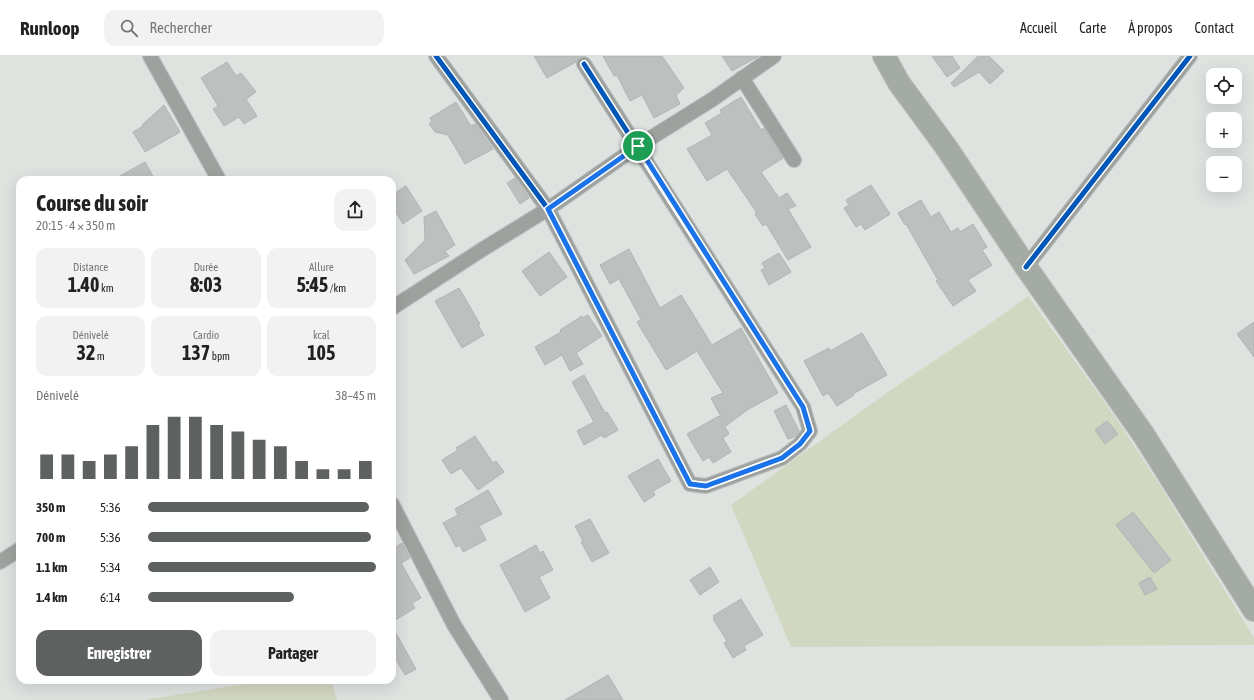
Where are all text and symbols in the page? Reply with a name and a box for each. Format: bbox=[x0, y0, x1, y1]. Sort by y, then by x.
search box bbox=[104, 10, 384, 46]
text: Runloop bbox=[20, 17, 80, 39]
icon: search bbox=[118, 17, 140, 39]
text: Rechercher bbox=[150, 19, 212, 36]
text: Accueil bbox=[1020, 20, 1057, 36]
text: Carte bbox=[1079, 20, 1106, 36]
text: À propos bbox=[1128, 20, 1173, 36]
text: Contact bbox=[1195, 20, 1234, 36]
map controls bbox=[1206, 68, 1242, 192]
button: locate bbox=[1206, 68, 1242, 104]
button: + bbox=[1206, 112, 1242, 148]
pin bbox=[621, 129, 655, 163]
icon: arrive bbox=[627, 135, 649, 157]
button: − bbox=[1206, 156, 1242, 192]
button: share bbox=[334, 189, 376, 231]
text: Course du soir bbox=[36, 190, 148, 216]
text: 20:15 · 4 × 350 m bbox=[36, 218, 115, 233]
text: Distance bbox=[73, 261, 108, 273]
text: Durée bbox=[194, 261, 218, 273]
text: Allure bbox=[309, 261, 334, 273]
text: 1.40 bbox=[68, 273, 99, 296]
text: 8:03 bbox=[190, 273, 222, 296]
text: 5:45 bbox=[296, 273, 328, 296]
text: km bbox=[99, 282, 114, 294]
text: /km bbox=[328, 282, 346, 294]
text: Dénivelé bbox=[73, 329, 109, 341]
text: Cardio bbox=[193, 329, 219, 341]
text: kcal bbox=[313, 329, 330, 341]
text: 32 bbox=[77, 341, 95, 364]
text: 137 bbox=[182, 341, 210, 364]
text: 105 bbox=[307, 341, 335, 364]
text: m bbox=[95, 350, 105, 362]
text: bpm bbox=[210, 350, 230, 362]
text: Dénivelé bbox=[36, 388, 79, 403]
text: 38–45 m bbox=[335, 388, 376, 403]
text: 350 m bbox=[36, 500, 65, 515]
text: 5:36 bbox=[100, 500, 121, 515]
text: 700 m bbox=[36, 530, 65, 545]
text: 5:36 bbox=[100, 530, 121, 545]
text: 1.1 km bbox=[36, 560, 67, 575]
text: 5:34 bbox=[100, 560, 121, 575]
text: 1.4 km bbox=[36, 590, 67, 605]
text: 6:14 bbox=[100, 590, 121, 605]
button: Enregistrer bbox=[36, 630, 202, 676]
button: Partager bbox=[210, 630, 376, 676]

